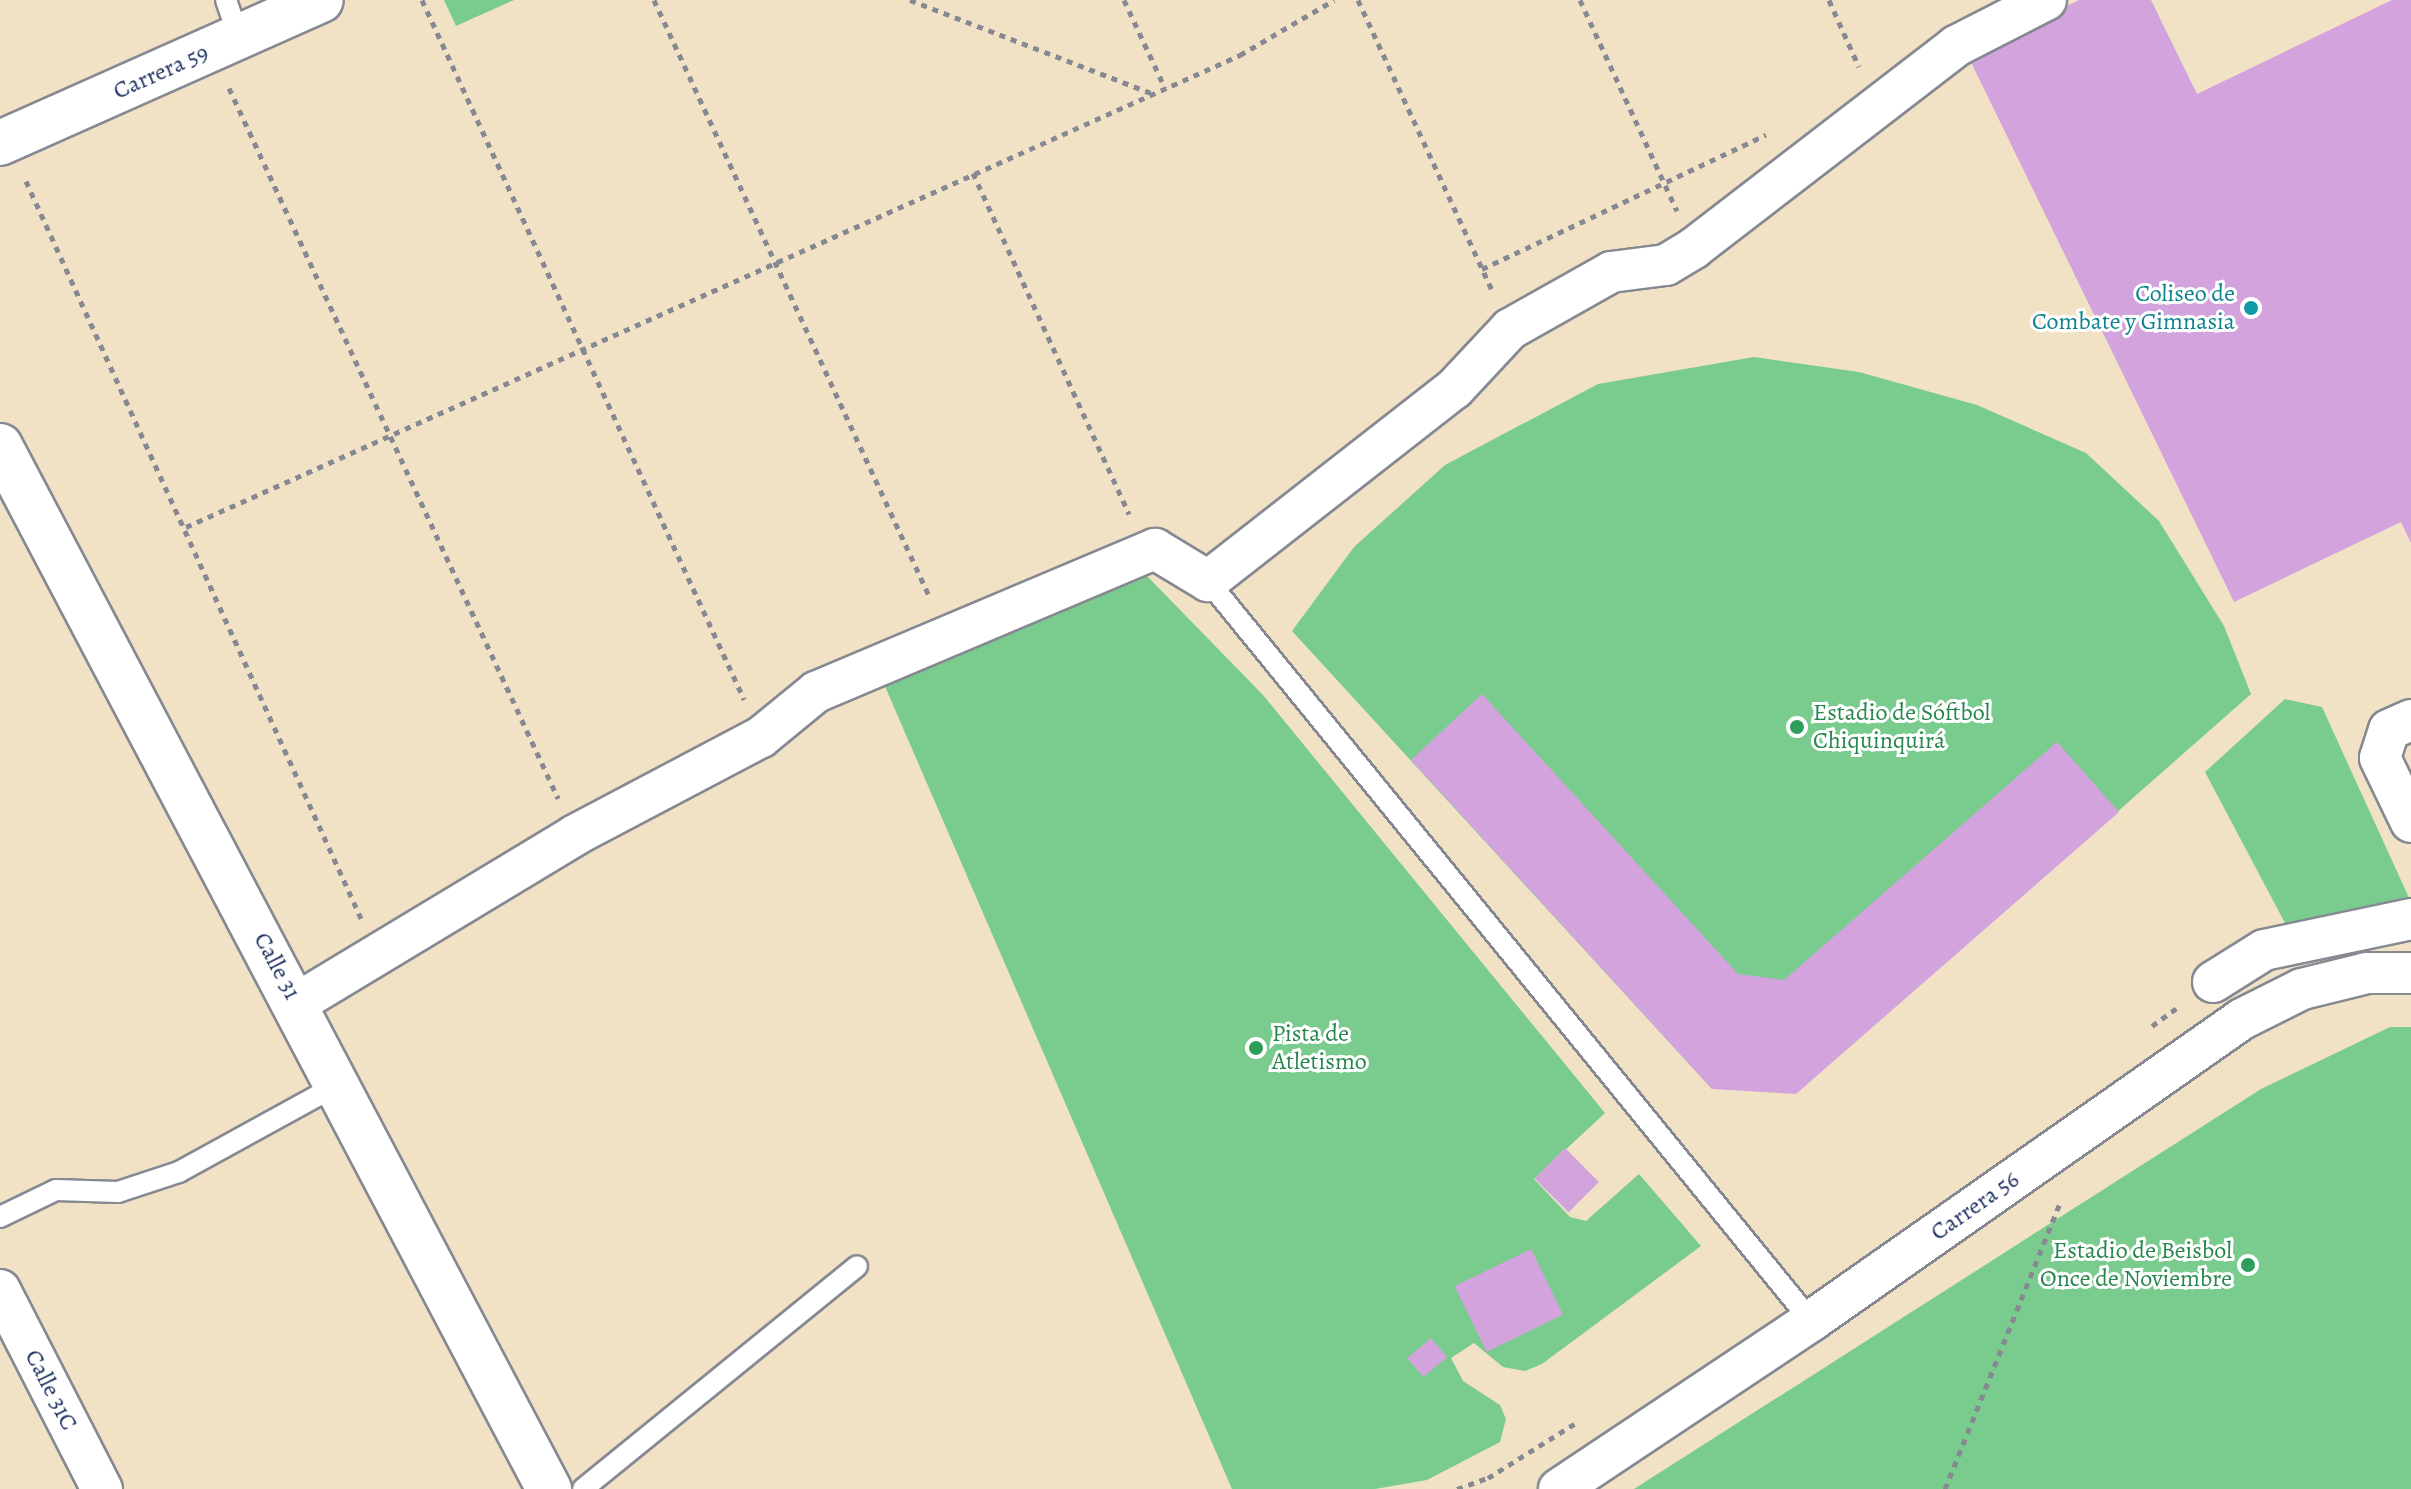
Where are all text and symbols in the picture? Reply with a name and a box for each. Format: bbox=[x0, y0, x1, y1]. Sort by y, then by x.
street label: Carrera 59 bbox=[109, 38, 213, 106]
place label: Coliseo de Combate y Gimnasia bbox=[2032, 280, 2235, 336]
marker: Coliseo de Combate y Gimnasia bbox=[2242, 299, 2260, 317]
place label: Estadio de Sóftbol Chiquinquirá bbox=[1813, 699, 1990, 755]
marker: Estadio de Sóftbol Chiquinquirá bbox=[1788, 718, 1806, 736]
street label: Calle 31 bbox=[247, 928, 307, 1004]
place label: Pista de Atletismo bbox=[1272, 1020, 1367, 1076]
marker: Pista de Atletismo bbox=[1247, 1039, 1265, 1057]
street label: Carrera 56 bbox=[1925, 1165, 2025, 1247]
place label: Estadio de Beisbol Once de Noviembre bbox=[2040, 1237, 2232, 1293]
marker: Estadio de Beisbol Once de Noviembre bbox=[2239, 1256, 2257, 1274]
street label: Calle 31C bbox=[19, 1345, 83, 1435]

